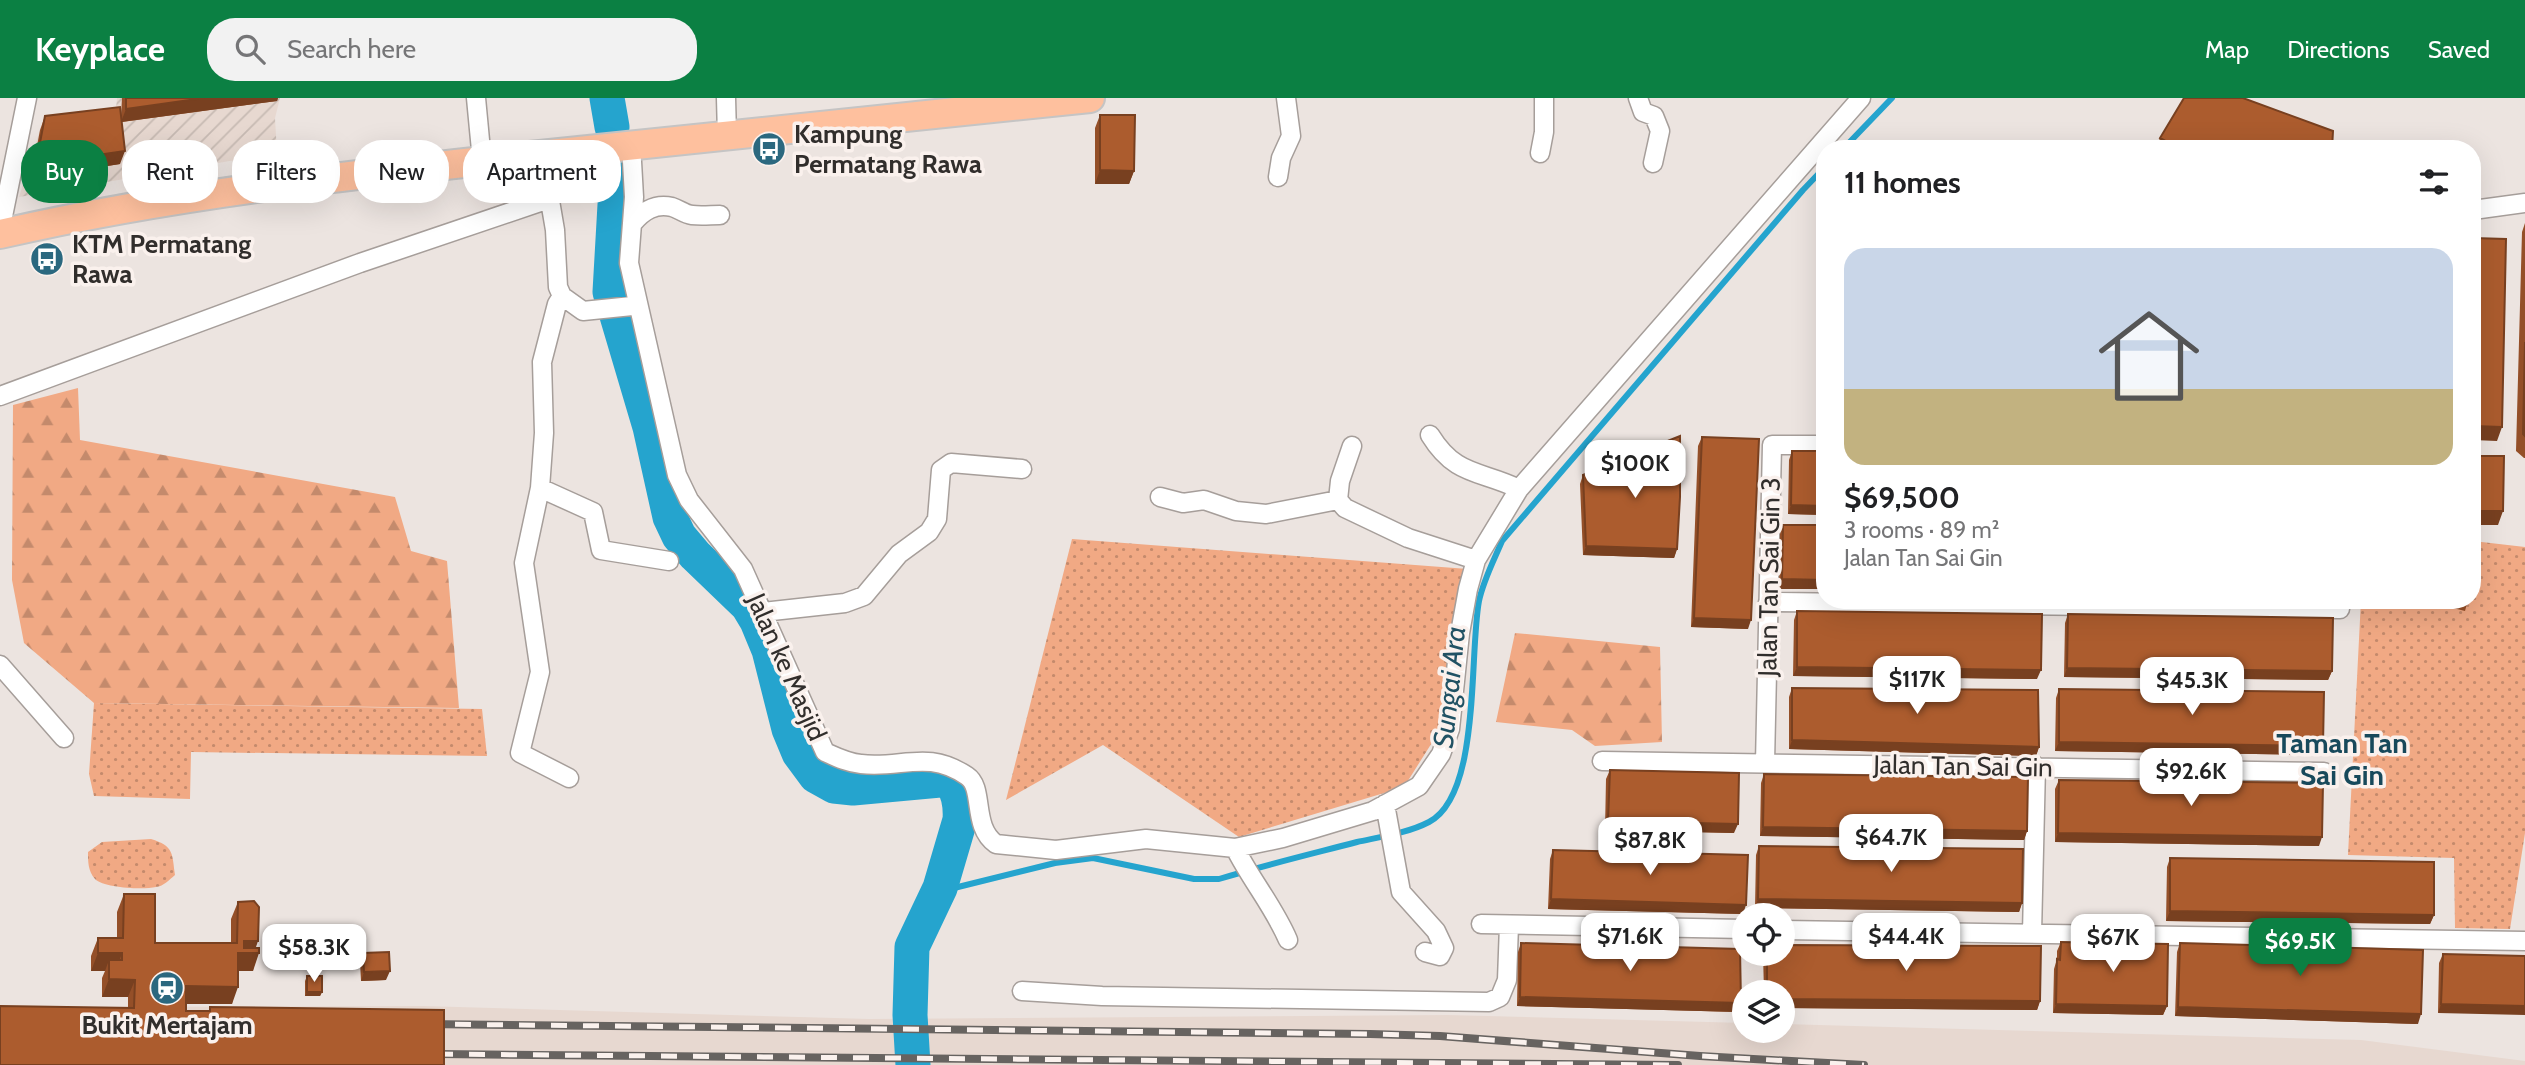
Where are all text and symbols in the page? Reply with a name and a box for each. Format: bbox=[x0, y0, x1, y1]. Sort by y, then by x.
search box bbox=[207, 18, 697, 81]
text: Keyplace bbox=[35, 29, 165, 69]
icon: search bbox=[231, 30, 269, 68]
text: Search here bbox=[287, 33, 416, 65]
text: Map bbox=[2205, 35, 2249, 64]
text: Directions bbox=[2287, 35, 2390, 64]
text: Saved bbox=[2428, 35, 2490, 64]
place label: Kampung Permatang Rawa bbox=[794, 118, 982, 180]
bus stop icon: Kampung Permatang Rawa bbox=[750, 130, 788, 168]
chip: Buy bbox=[21, 140, 108, 203]
chip: Rent bbox=[122, 140, 218, 203]
chip: Filters bbox=[232, 140, 340, 203]
chip: New bbox=[354, 140, 449, 203]
chip: Apartment bbox=[463, 140, 621, 203]
icon: filters bbox=[2415, 163, 2453, 201]
text: 11 homes bbox=[1844, 164, 1961, 201]
place label: KTM Permatang Rawa bbox=[72, 228, 251, 290]
bus stop icon: KTM Permatang Rawa bbox=[28, 240, 66, 278]
icon: home bbox=[2086, 293, 2212, 419]
pin: $100K bbox=[1586, 440, 1684, 500]
text: $100K bbox=[1601, 449, 1669, 477]
street label: Jalan Tan Sai Gin 3 bbox=[1751, 477, 1787, 678]
text: $69,500 bbox=[1844, 479, 1960, 516]
text: 3 rooms · 89 m² bbox=[1844, 516, 1999, 544]
text: Jalan Tan Sai Gin bbox=[1844, 544, 2003, 572]
street label: Jalan ke Masjid bbox=[740, 588, 834, 746]
water label: Sungai Ara bbox=[1426, 624, 1472, 750]
pin: $117K bbox=[1868, 656, 1966, 716]
pin: $45.3K bbox=[2135, 658, 2249, 717]
text: $117K bbox=[1889, 665, 1945, 693]
text: $45.3K bbox=[2156, 666, 2228, 694]
district label: Taman Tan Sai Gin bbox=[2276, 726, 2408, 792]
street label: Jalan Tan Sai Gin bbox=[1872, 748, 2053, 784]
pin: $92.6K bbox=[2134, 748, 2248, 808]
text: $92.6K bbox=[2156, 757, 2226, 785]
pin: $64.7K bbox=[1834, 814, 1948, 874]
pin: $87.8K bbox=[1593, 818, 1707, 877]
text: $64.7K bbox=[1855, 823, 1927, 851]
text: $87.8K bbox=[1614, 826, 1686, 854]
map controls bbox=[1732, 903, 1795, 1043]
button: locate bbox=[1732, 903, 1795, 966]
pin: $71.6K bbox=[1573, 914, 1687, 973]
pin: $44.4K bbox=[1849, 914, 1963, 973]
pin: $67K bbox=[2072, 914, 2154, 974]
pin: $69.5K bbox=[2243, 918, 2357, 978]
text: $71.6K bbox=[1597, 922, 1663, 950]
text: $44.4K bbox=[1868, 922, 1944, 950]
text: $67K bbox=[2087, 923, 2139, 951]
pin: $58.3K bbox=[257, 924, 371, 984]
text: $69.5K bbox=[2265, 927, 2335, 955]
text: $58.3K bbox=[278, 933, 350, 961]
station icon: Bukit Mertajam bbox=[148, 969, 186, 1007]
button: layers bbox=[1732, 980, 1795, 1043]
place label: Bukit Mertajam bbox=[81, 1009, 253, 1041]

